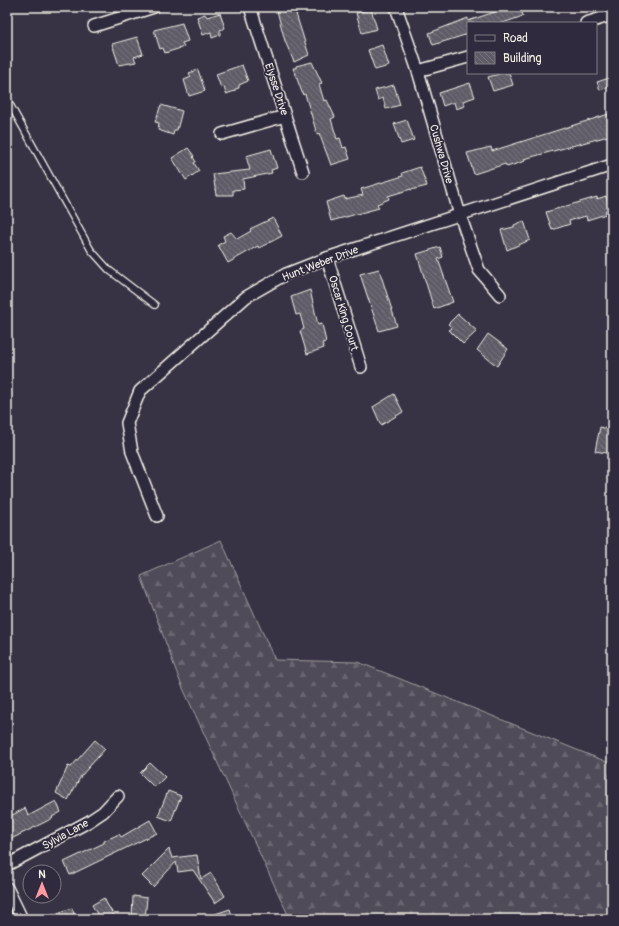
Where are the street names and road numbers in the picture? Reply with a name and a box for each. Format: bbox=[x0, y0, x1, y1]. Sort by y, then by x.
street label: Elysse Drive bbox=[262, 61, 291, 117]
street label: Cushwa Drive bbox=[427, 123, 456, 186]
street label: Hunt Weber Drive bbox=[280, 243, 361, 284]
street label: Oscar King Court bbox=[326, 274, 361, 353]
street label: Sylvia Lane bbox=[40, 816, 91, 852]

